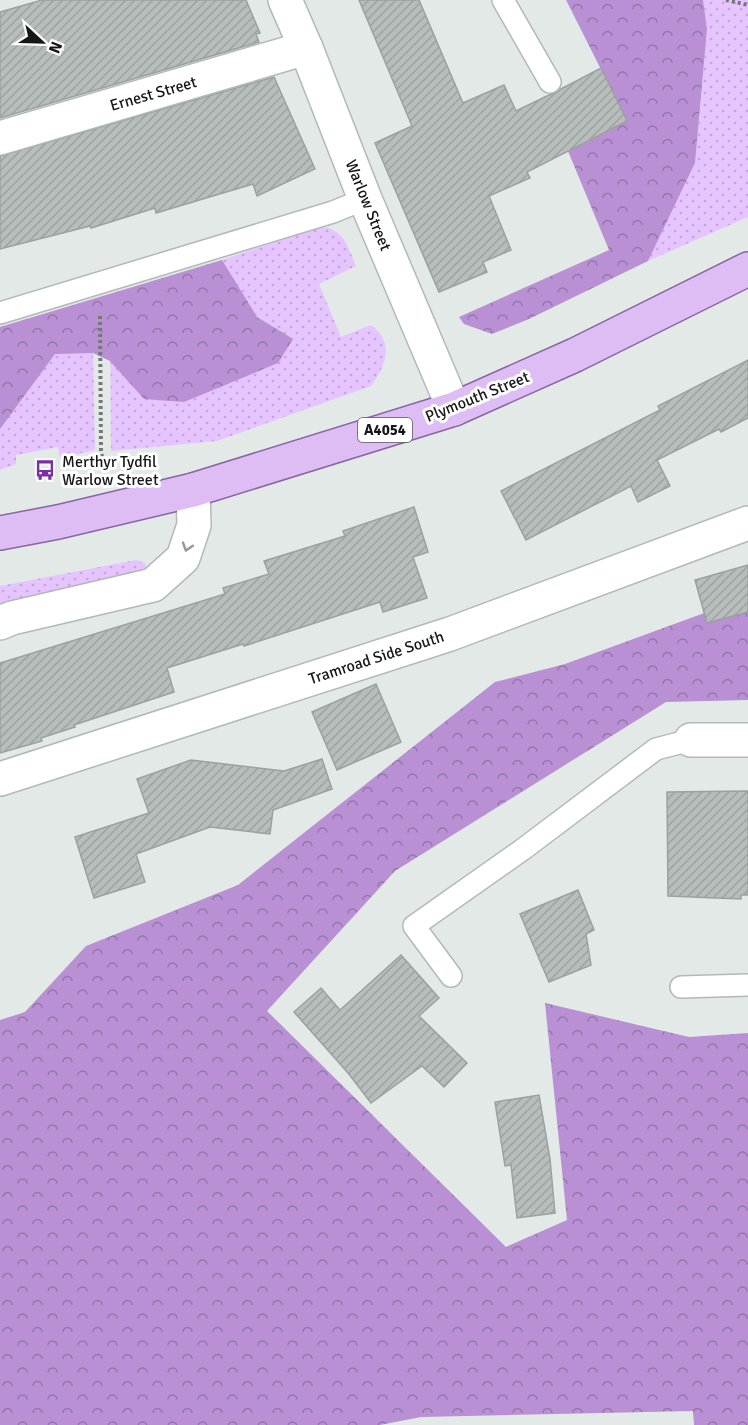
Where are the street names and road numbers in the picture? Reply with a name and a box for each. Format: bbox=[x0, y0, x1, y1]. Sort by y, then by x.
street label: Ernest Street bbox=[108, 72, 199, 116]
street label: Warlow Street bbox=[341, 157, 396, 254]
street label: Plymouth Street bbox=[422, 367, 533, 427]
road number: A4054 bbox=[358, 418, 412, 442]
street label: Tramroad Side South bbox=[306, 627, 447, 689]

